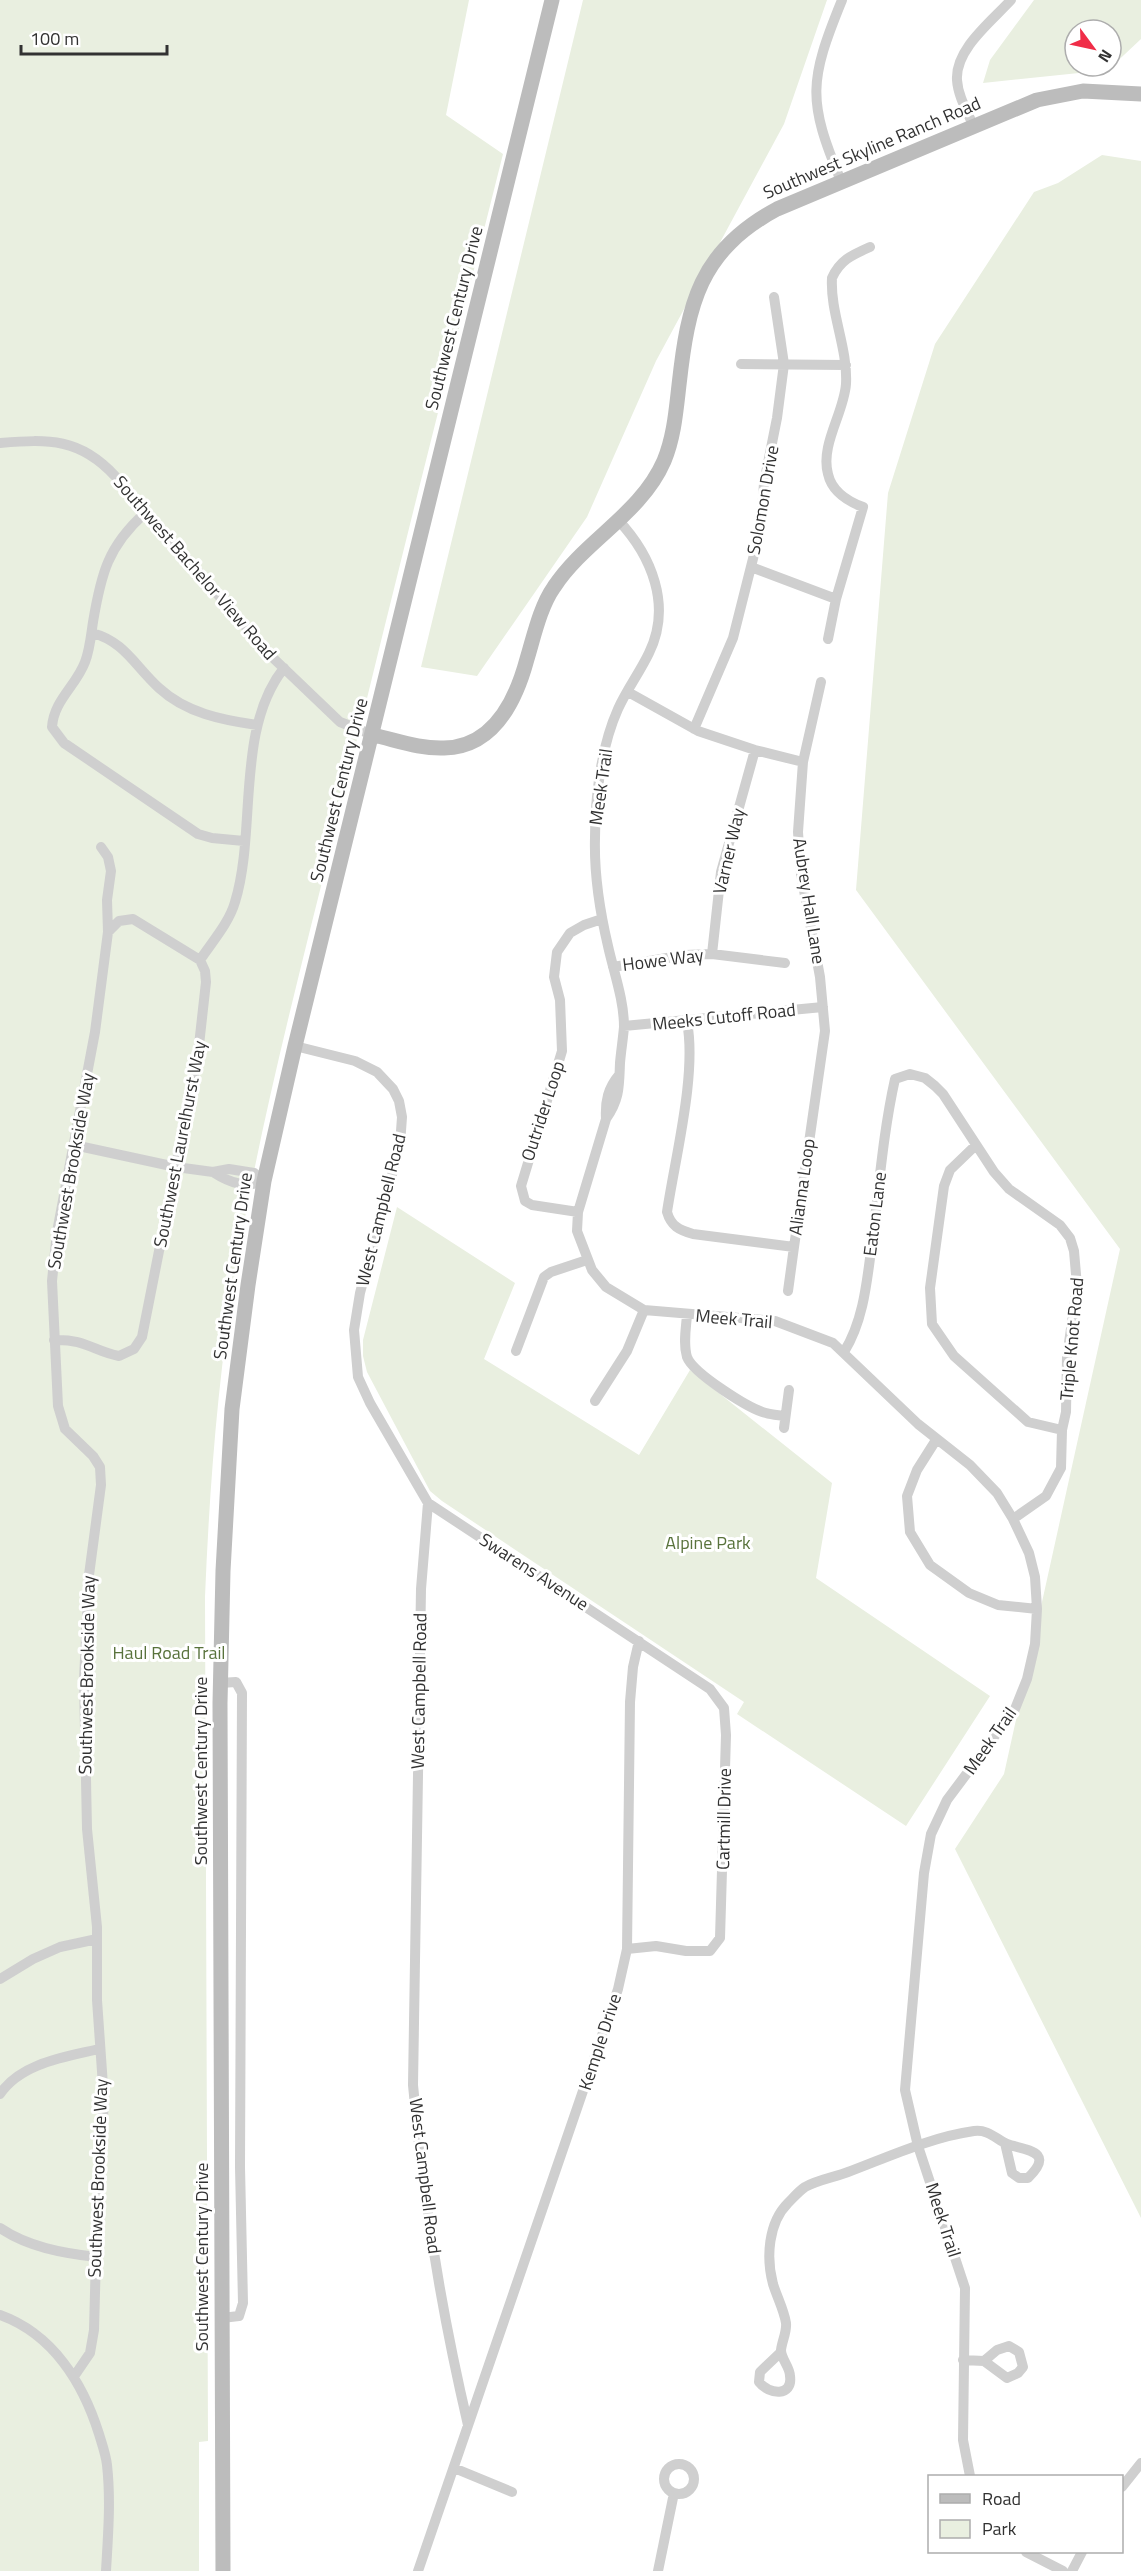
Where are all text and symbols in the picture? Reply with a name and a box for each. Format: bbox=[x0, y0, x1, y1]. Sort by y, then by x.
scale bar bbox=[21, 18, 166, 56]
north arrow bbox=[1063, 18, 1123, 78]
text: 100 m bbox=[30, 25, 79, 52]
text: N bbox=[1092, 45, 1119, 67]
street label: Southwest Skyline Ranch Road bbox=[759, 89, 985, 206]
street label: Southwest Century Drive bbox=[418, 223, 489, 413]
street label: Solomon Drive bbox=[740, 443, 785, 557]
street label: Southwest Bachelor View Road bbox=[108, 469, 283, 666]
street label: Southwest Century Drive bbox=[303, 695, 374, 885]
street label: Meek Trail bbox=[582, 747, 619, 827]
street label: Varner Way bbox=[706, 805, 752, 897]
street label: Aubrey Hall Lane bbox=[786, 836, 833, 966]
street label: Howe Way bbox=[621, 941, 705, 978]
street label: Meeks Cutoff Road bbox=[651, 996, 797, 1037]
street label: Southwest Laurelhurst Way bbox=[146, 1038, 213, 1250]
street label: Outrider Loop bbox=[514, 1057, 571, 1164]
street label: Southwest Brookside Way bbox=[40, 1070, 101, 1271]
street label: West Campbell Road bbox=[348, 1131, 413, 1289]
street label: Alianna Loop bbox=[781, 1137, 822, 1237]
street label: Eaton Lane bbox=[856, 1170, 893, 1258]
street label: Southwest Century Drive bbox=[206, 1171, 259, 1361]
street label: Triple Knot Road bbox=[1053, 1276, 1090, 1402]
street label: Meek Trail bbox=[694, 1302, 774, 1335]
street label: Swarens Avenue bbox=[474, 1526, 594, 1617]
park label: Alpine Park bbox=[665, 1529, 751, 1556]
street label: Southwest Brookside Way bbox=[71, 1575, 102, 1775]
street label: West Campbell Road bbox=[404, 1613, 433, 1769]
park label: Haul Road Trail bbox=[112, 1639, 226, 1666]
street label: Southwest Century Drive bbox=[187, 1677, 214, 1865]
street label: Meek Trail bbox=[956, 1701, 1023, 1780]
street label: Cartmill Drive bbox=[709, 1768, 738, 1870]
street label: Kemple Drive bbox=[571, 1990, 628, 2094]
street label: Southwest Brookside Way bbox=[81, 2078, 114, 2278]
street label: West Campbell Road bbox=[403, 2097, 448, 2255]
street label: Southwest Century Drive bbox=[188, 2163, 215, 2351]
street label: Meek Trail bbox=[919, 2179, 968, 2261]
legend bbox=[928, 2475, 1123, 2553]
text: Road bbox=[982, 2485, 1021, 2512]
text: Park bbox=[982, 2515, 1017, 2542]

